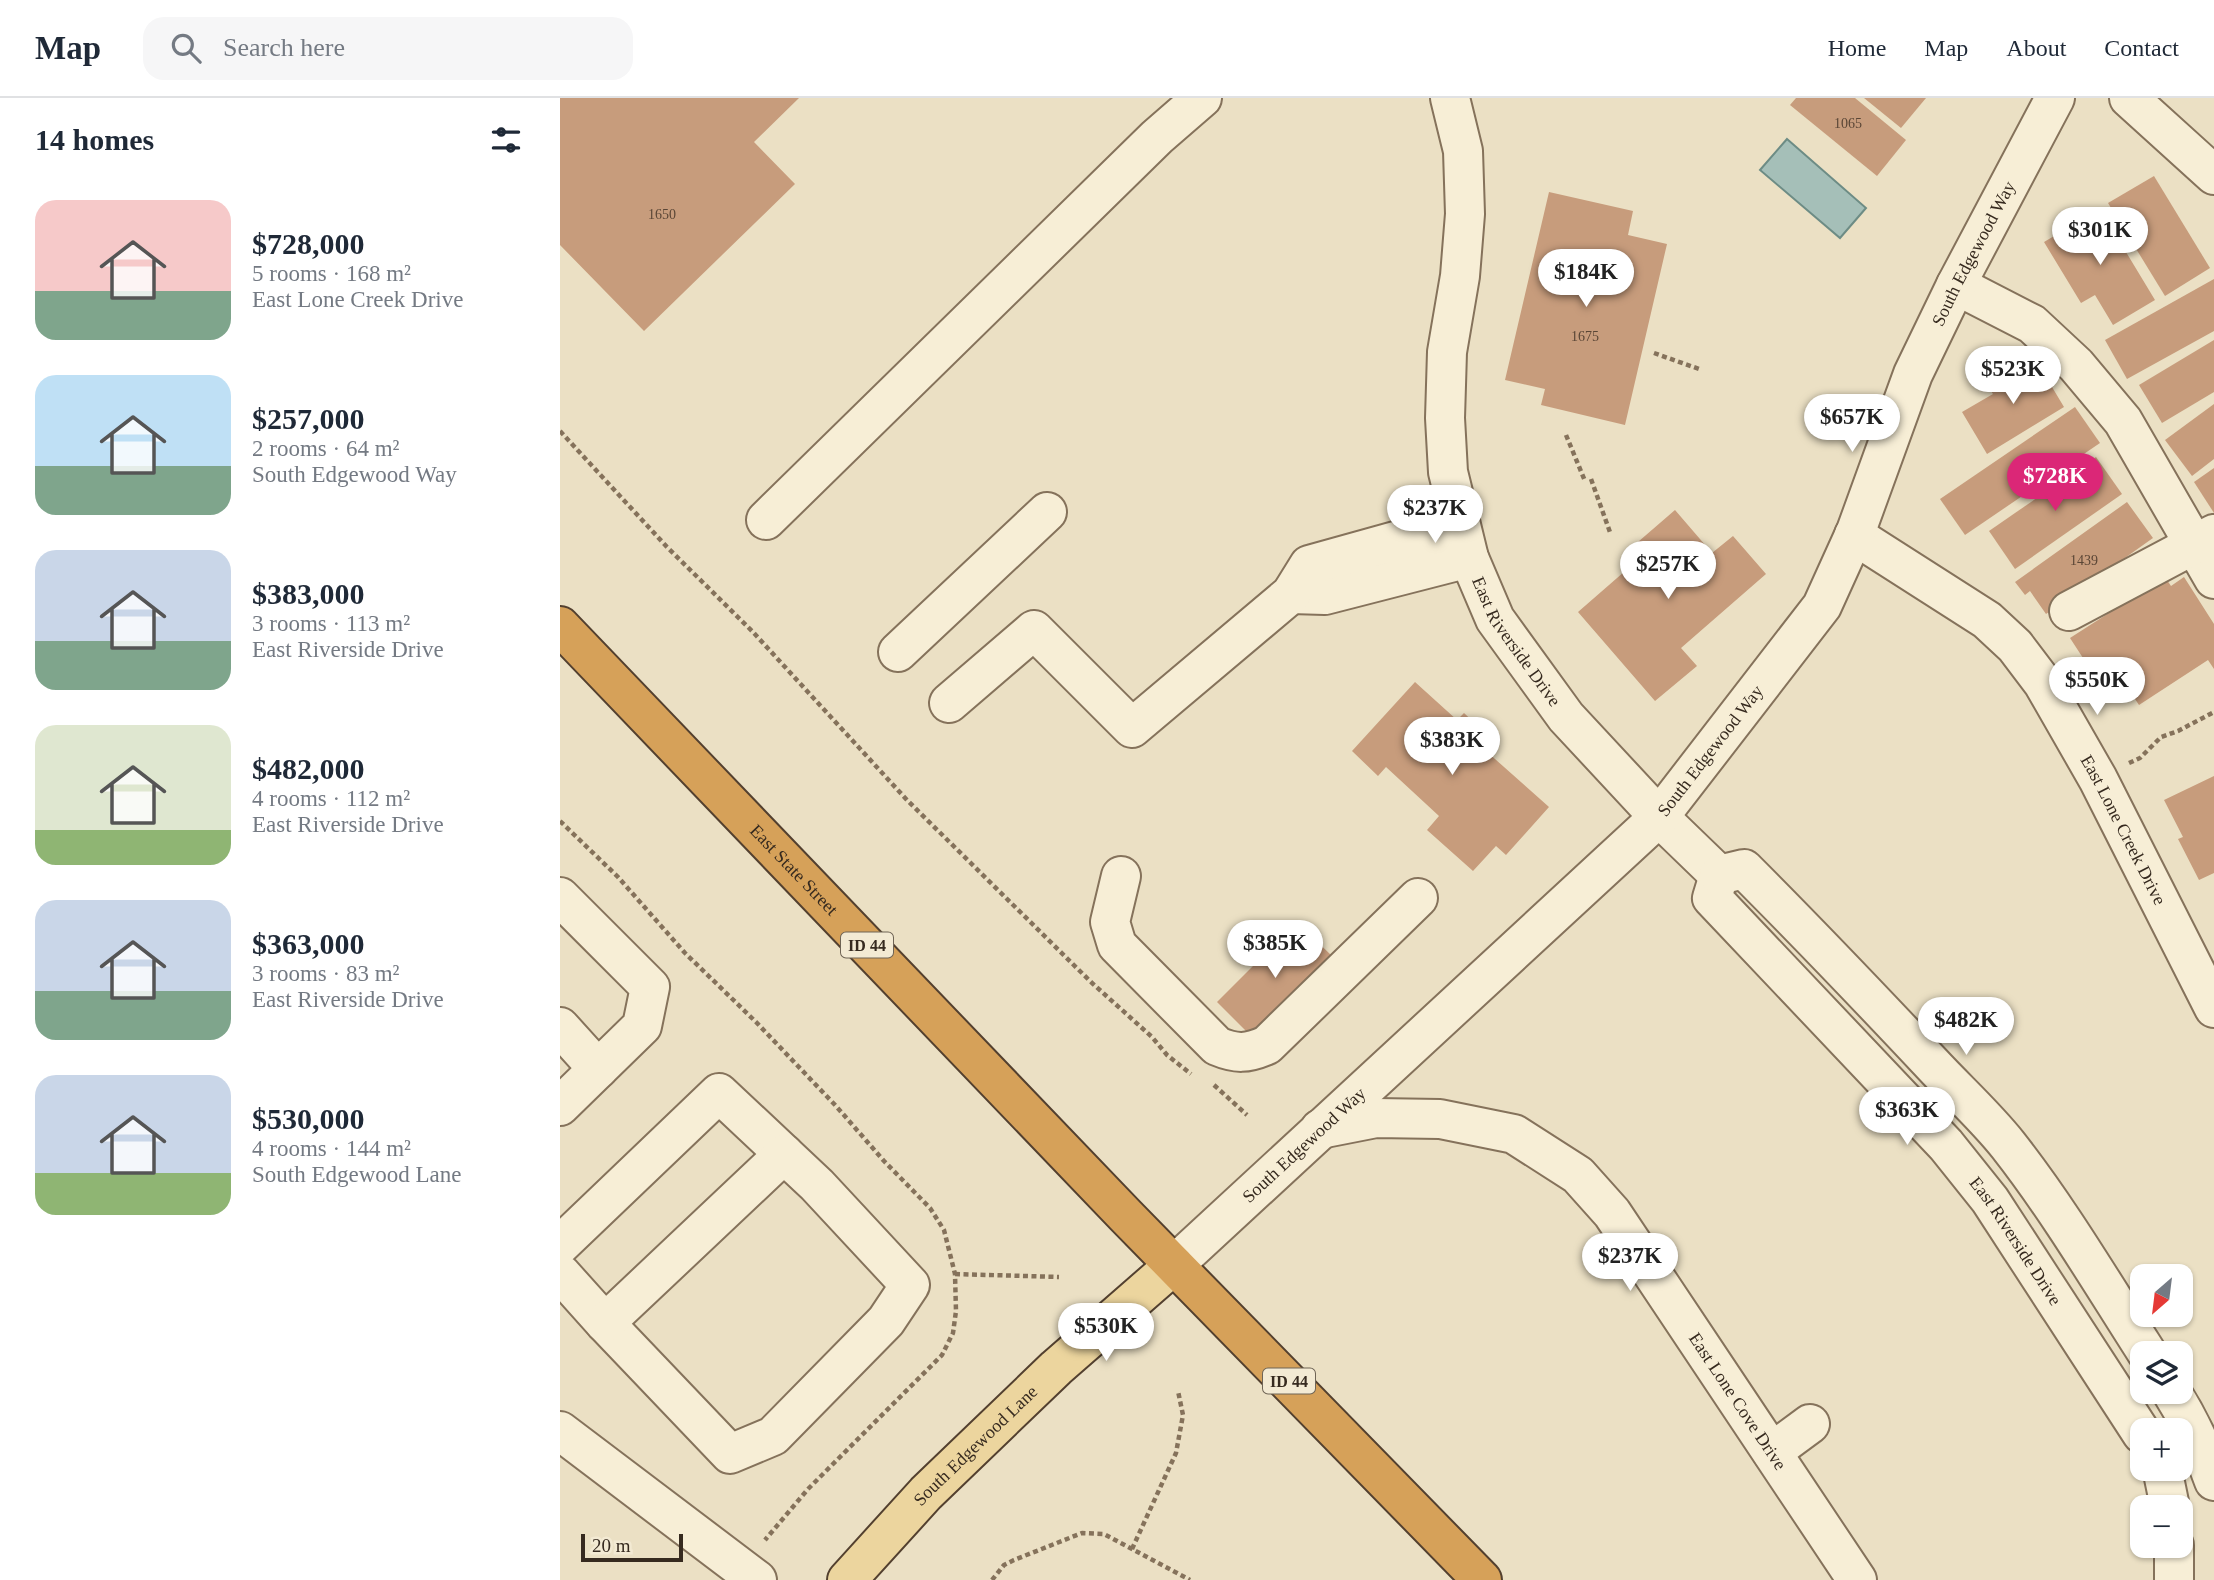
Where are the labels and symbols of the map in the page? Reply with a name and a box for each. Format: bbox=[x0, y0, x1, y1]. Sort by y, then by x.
house number: 1065 bbox=[1834, 116, 1862, 131]
street label: South Edgewood Way bbox=[1928, 178, 2019, 329]
house number: 1650 bbox=[648, 207, 676, 222]
pin: $301K bbox=[2051, 208, 2149, 267]
pin: $184K bbox=[1537, 250, 1635, 309]
house number: 1675 bbox=[1571, 329, 1599, 344]
pin: $523K bbox=[1964, 346, 2062, 406]
pin: $657K bbox=[1803, 394, 1901, 454]
pin: $728K bbox=[2006, 454, 2104, 513]
pin: $237K bbox=[1386, 486, 1484, 545]
pin: $257K bbox=[1619, 542, 1717, 601]
house number: 1439 bbox=[2070, 553, 2098, 568]
street label: East Riverside Drive bbox=[1468, 574, 1565, 710]
pin: $550K bbox=[2048, 658, 2146, 717]
street label: South Edgewood Way bbox=[1653, 681, 1767, 820]
pin: $383K bbox=[1403, 718, 1501, 777]
street label: East Lone Creek Drive bbox=[2076, 752, 2170, 908]
street label: East State Street bbox=[746, 820, 842, 919]
pin: $385K bbox=[1226, 920, 1324, 980]
road number: ID 44 bbox=[841, 932, 893, 958]
pin: $482K bbox=[1917, 998, 2015, 1057]
street label: South Edgewood Way bbox=[1238, 1083, 1370, 1207]
pin: $363K bbox=[1858, 1088, 1956, 1147]
street label: East Riverside Drive bbox=[1965, 1173, 2066, 1309]
pin: $237K bbox=[1581, 1234, 1679, 1293]
north arrow bbox=[2130, 1264, 2193, 1326]
pin: $530K bbox=[1057, 1304, 1155, 1363]
street label: East Lone Cove Drive bbox=[1685, 1329, 1791, 1474]
road number: ID 44 bbox=[1263, 1368, 1315, 1394]
street label: South Edgewood Lane bbox=[910, 1381, 1041, 1510]
scale bar bbox=[581, 1531, 682, 1563]

